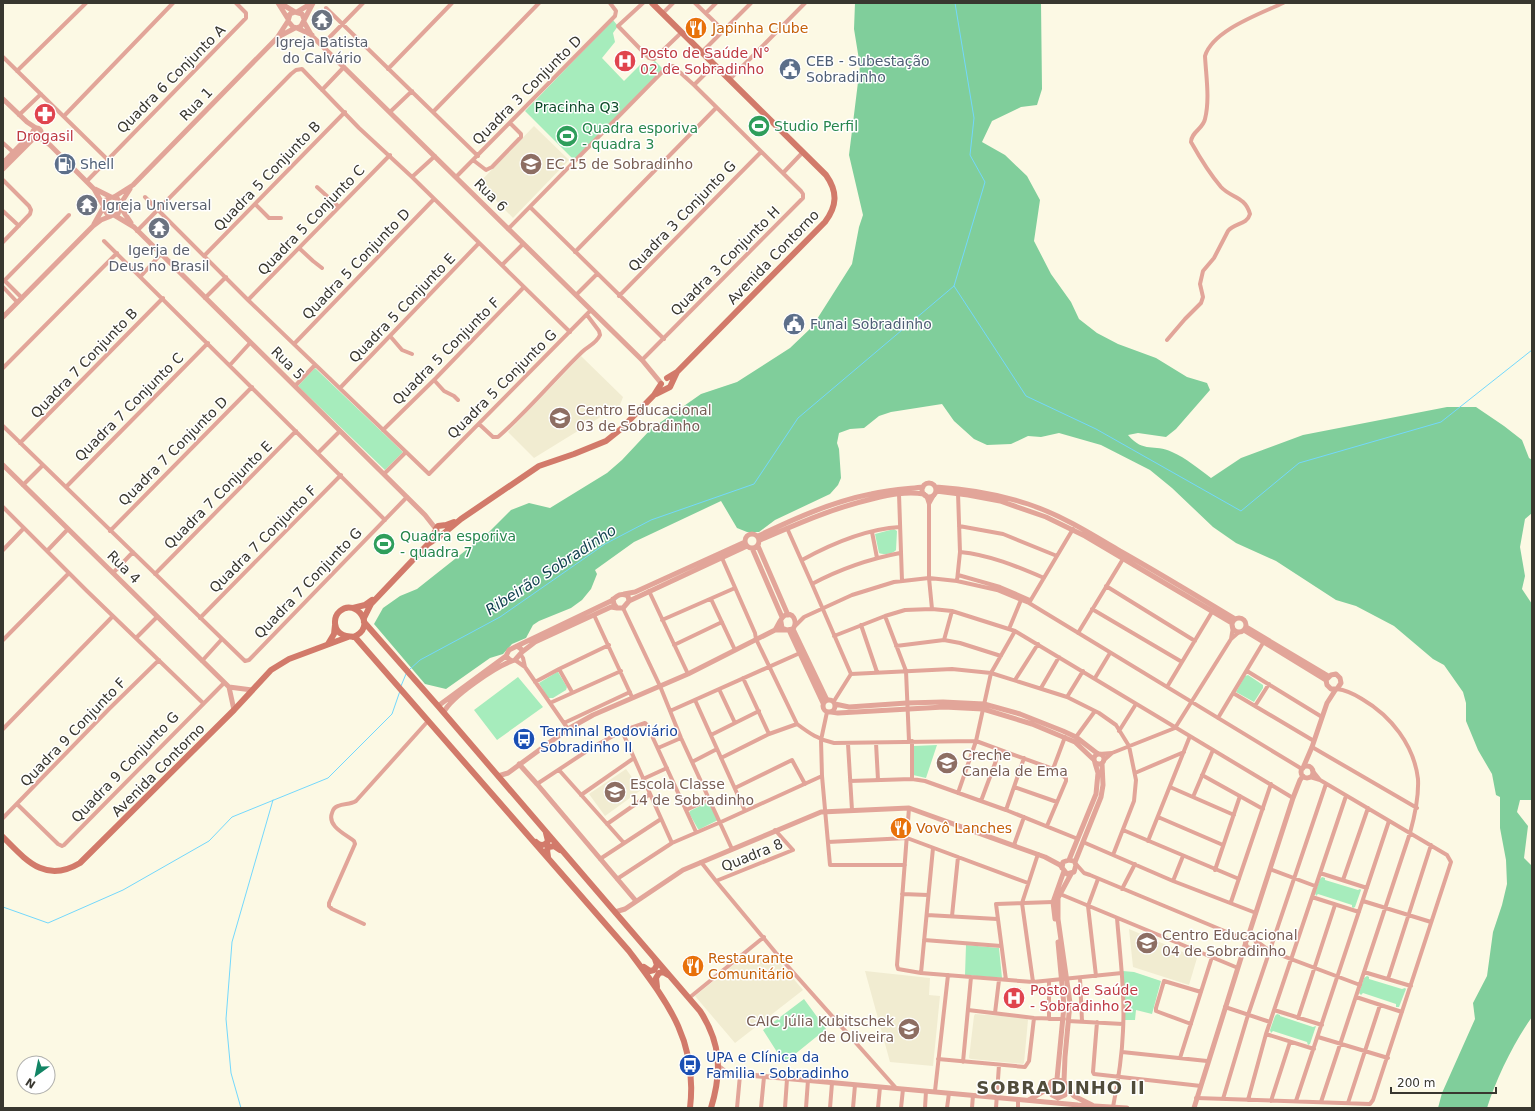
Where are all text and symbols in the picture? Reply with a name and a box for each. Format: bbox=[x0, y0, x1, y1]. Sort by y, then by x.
temple icon: Igreja Batista do Calvário bbox=[309, 7, 335, 33]
restaurant icon: Japinha Clube bbox=[683, 15, 709, 41]
place label: Japinha Clube bbox=[711, 20, 808, 36]
street label: Quadra 6 Conjunto A bbox=[114, 21, 229, 136]
street label: Quadra 3 Conjunto D bbox=[469, 32, 585, 148]
place label: Igreja Batista do Calvário bbox=[276, 34, 368, 66]
place label: Posto de Saúde N° 02 de Sobradinho bbox=[640, 45, 770, 77]
hospital icon: Posto de Saúde N° 02 de Sobradinho bbox=[612, 48, 638, 74]
place label: CEB - Subestação Sobradinho bbox=[806, 53, 930, 85]
public building icon: CEB - Subestação Sobradinho bbox=[777, 56, 803, 82]
street label: Rua 1 bbox=[176, 84, 216, 124]
park label: Pracinha Q3 bbox=[535, 99, 619, 115]
pharmacy icon: Drogasil bbox=[32, 101, 58, 127]
sports icon: Studio Perfil bbox=[746, 113, 772, 139]
street label: Quadra 5 Conjunto B bbox=[210, 118, 324, 234]
place label: Studio Perfil bbox=[774, 118, 858, 134]
place label: Quadra esporiva - quadra 3 bbox=[582, 120, 698, 152]
sports icon: Quadra esporiva - quadra 3 bbox=[554, 123, 580, 149]
place label: Drogasil bbox=[16, 128, 74, 144]
fuel station icon: Shell bbox=[52, 151, 78, 177]
school or university icon: EC 15 de Sobradinho bbox=[518, 151, 544, 177]
place label: Shell bbox=[80, 156, 114, 172]
place label: EC 15 de Sobradinho bbox=[546, 156, 693, 172]
street label: Quadra 3 Conjunto G bbox=[625, 157, 739, 275]
street label: Quadra 5 Conjunto C bbox=[254, 162, 368, 278]
street label: Rua 6 bbox=[471, 175, 511, 215]
temple icon: Igreja Universal bbox=[74, 192, 100, 218]
place label: Igreja Universal bbox=[102, 197, 211, 213]
street label: Quadra 3 Conjunto H bbox=[667, 203, 783, 319]
street label: Quadra 5 Conjunto D bbox=[299, 205, 413, 323]
street label: Avenida Contorno bbox=[724, 207, 822, 307]
temple icon: Igerja de Deus no Brasil bbox=[146, 215, 172, 241]
place label: Igerja de Deus no Brasil bbox=[109, 242, 209, 274]
street label: Quadra 5 Conjunto E bbox=[346, 250, 458, 366]
street label: Quadra 5 Conjunto F bbox=[389, 294, 503, 408]
street label: Quadra 7 Conjunto B bbox=[27, 305, 141, 421]
public building icon: Funai Sobradinho bbox=[781, 311, 807, 337]
place label: Funai Sobradinho bbox=[810, 316, 932, 332]
street label: Quadra 5 Conjunto G bbox=[444, 326, 560, 442]
street label: Rua 5 bbox=[268, 343, 308, 383]
street label: Quadra 7 Conjunto C bbox=[71, 349, 187, 465]
street label: Quadra 7 Conjunto D bbox=[115, 393, 231, 509]
place label: Centro Educacional 03 de Sobradinho bbox=[576, 402, 712, 434]
school or university icon: Centro Educacional 03 de Sobradinho bbox=[547, 405, 573, 431]
street label: Quadra 7 Conjunto E bbox=[161, 438, 275, 552]
street label: Quadra 7 Conjunto F bbox=[206, 482, 320, 596]
water label: Ribeirão Sobradinho bbox=[482, 521, 620, 619]
street label: Quadra 7 Conjunto G bbox=[251, 524, 365, 642]
place label: Quadra esporiva - quadra 7 bbox=[400, 528, 516, 560]
sports icon: Quadra esporiva - quadra 7 bbox=[371, 531, 397, 557]
street label: Rua 4 bbox=[104, 547, 144, 587]
street label: Quadra 9 Conjunto F bbox=[17, 674, 129, 790]
street label: Quadra 9 Conjunto G bbox=[68, 708, 182, 826]
street label: Avenida Contorno bbox=[108, 720, 208, 820]
place label: Terminal Rodoviário Sobradinho II bbox=[539, 723, 678, 755]
bus stop icon: Terminal Rodoviário Sobradinho II bbox=[511, 726, 537, 752]
place label: Creche Canela de Ema bbox=[962, 747, 1068, 779]
school or university icon: Creche Canela de Ema bbox=[934, 750, 960, 776]
place label: Escola Classe 14 de Sobradinho bbox=[630, 776, 754, 808]
school or university icon: Escola Classe 14 de Sobradinho bbox=[602, 779, 628, 805]
restaurant icon: Vovô Lanches bbox=[888, 815, 914, 841]
place label: Vovô Lanches bbox=[916, 820, 1012, 836]
street label: Quadra 8 bbox=[719, 835, 785, 875]
place label: Centro Educacional 04 de Sobradinho bbox=[1162, 927, 1298, 959]
school or university icon: Centro Educacional 04 de Sobradinho bbox=[1134, 930, 1160, 956]
place label: Restaurante Comunitário bbox=[708, 950, 794, 982]
restaurant icon: Restaurante Comunitário bbox=[680, 953, 706, 979]
place label: Posto de Saúde - Sobradinho 2 bbox=[1030, 982, 1138, 1014]
hospital icon: Posto de Saúde - Sobradinho 2 bbox=[1001, 985, 1027, 1011]
place label: CAIC Júlia Kubitschek de Oliveira bbox=[746, 1013, 895, 1045]
school or university icon: CAIC Júlia Kubitschek de Oliveira bbox=[896, 1016, 922, 1042]
place label: UPA e Clínica da Familia - Sobradinho bbox=[706, 1049, 849, 1081]
bus stop icon: UPA e Clínica da Familia - Sobradinho bbox=[677, 1052, 703, 1078]
north arrow bbox=[16, 1055, 56, 1095]
scale bar bbox=[1391, 1069, 1496, 1095]
text: N bbox=[23, 1075, 38, 1091]
text: 200 m bbox=[1397, 1076, 1435, 1090]
district label: SOBRADINHO II bbox=[976, 1077, 1146, 1098]

